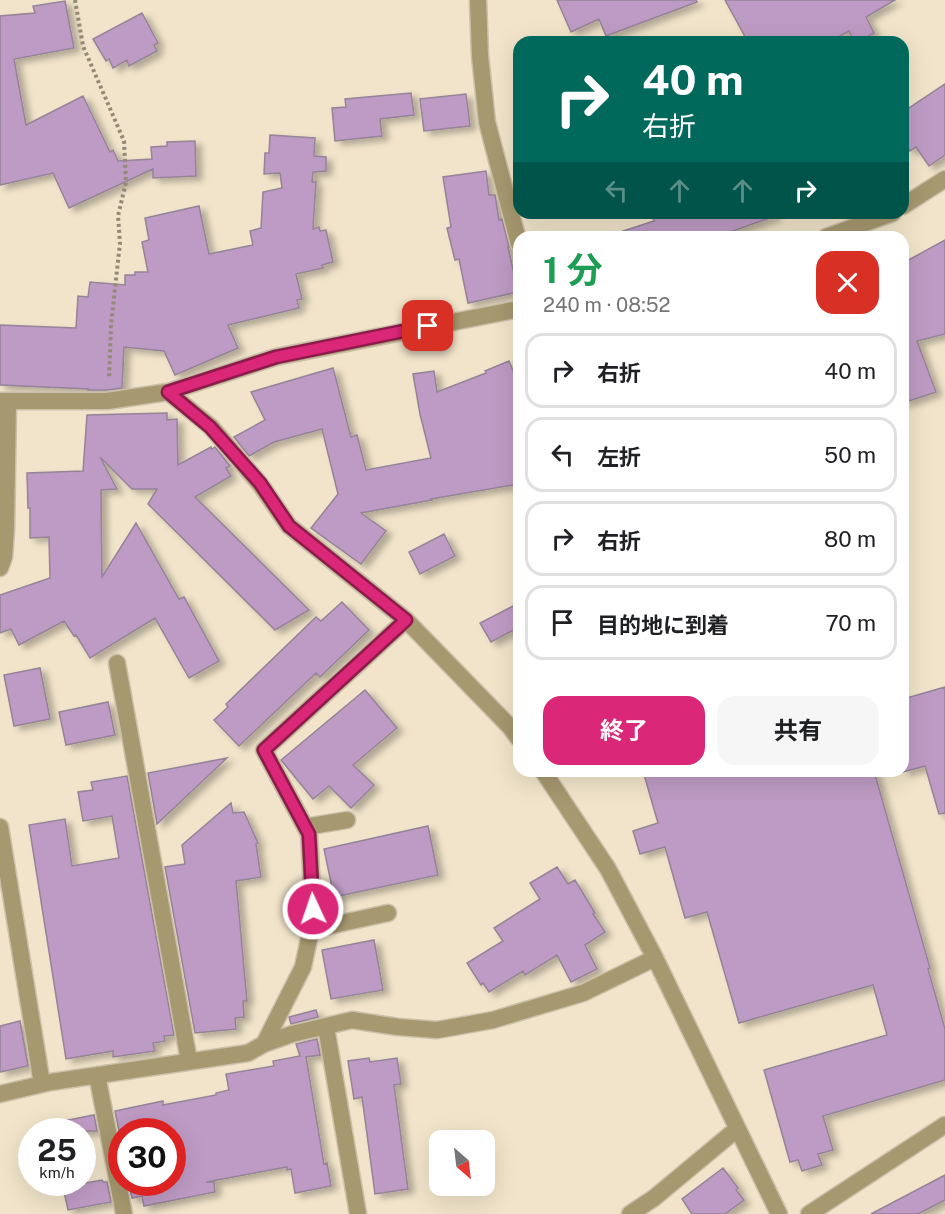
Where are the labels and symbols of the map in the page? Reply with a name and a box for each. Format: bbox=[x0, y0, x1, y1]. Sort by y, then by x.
pin bbox=[402, 300, 453, 351]
position arrow bbox=[281, 877, 345, 941]
speed limit sign: 30 bbox=[108, 1118, 186, 1196]
north arrow bbox=[429, 1130, 495, 1196]

